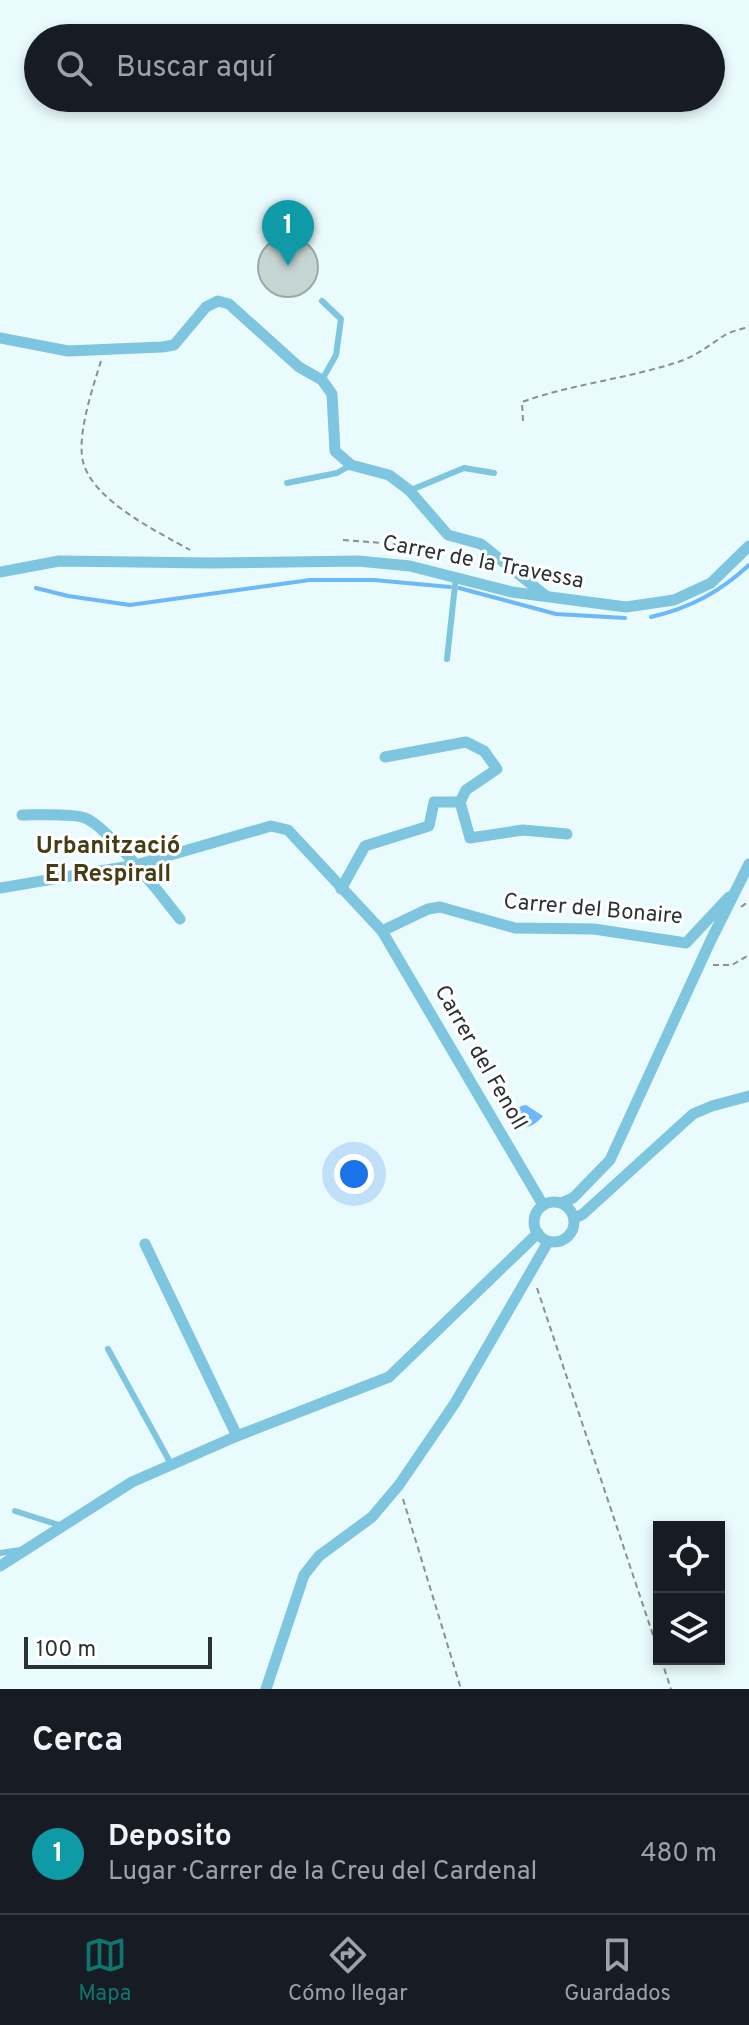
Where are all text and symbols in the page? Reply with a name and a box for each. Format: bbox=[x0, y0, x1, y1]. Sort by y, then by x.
search box bbox=[24, 24, 725, 112]
icon: search bbox=[52, 46, 96, 90]
text: Buscar aquí bbox=[116, 50, 274, 87]
pin: 1 bbox=[262, 200, 314, 266]
street label: Carrer de la Travessa bbox=[380, 530, 586, 596]
district label: Urbanització El Respirall bbox=[36, 832, 180, 890]
street label: Carrer del Bonaire bbox=[502, 889, 684, 931]
street label: Carrer del Fenoll bbox=[428, 981, 532, 1135]
your location bbox=[334, 1154, 374, 1194]
map controls bbox=[653, 1521, 725, 1665]
button: locate bbox=[653, 1521, 725, 1593]
button: layers bbox=[653, 1593, 725, 1665]
scale bar bbox=[24, 1633, 212, 1669]
text: 100 m bbox=[36, 1637, 96, 1664]
text: Cerca bbox=[32, 1720, 123, 1763]
text: Deposito bbox=[108, 1819, 232, 1856]
text: 1 bbox=[53, 1838, 63, 1871]
text: 480 m bbox=[640, 1838, 717, 1871]
text: Lugar · Carrer de la Creu del Cardenal bbox=[108, 1856, 537, 1889]
tab: Mapa bbox=[78, 1933, 131, 2008]
tab: Cómo llegar bbox=[288, 1933, 408, 2008]
tab: Guardados bbox=[564, 1933, 671, 2008]

